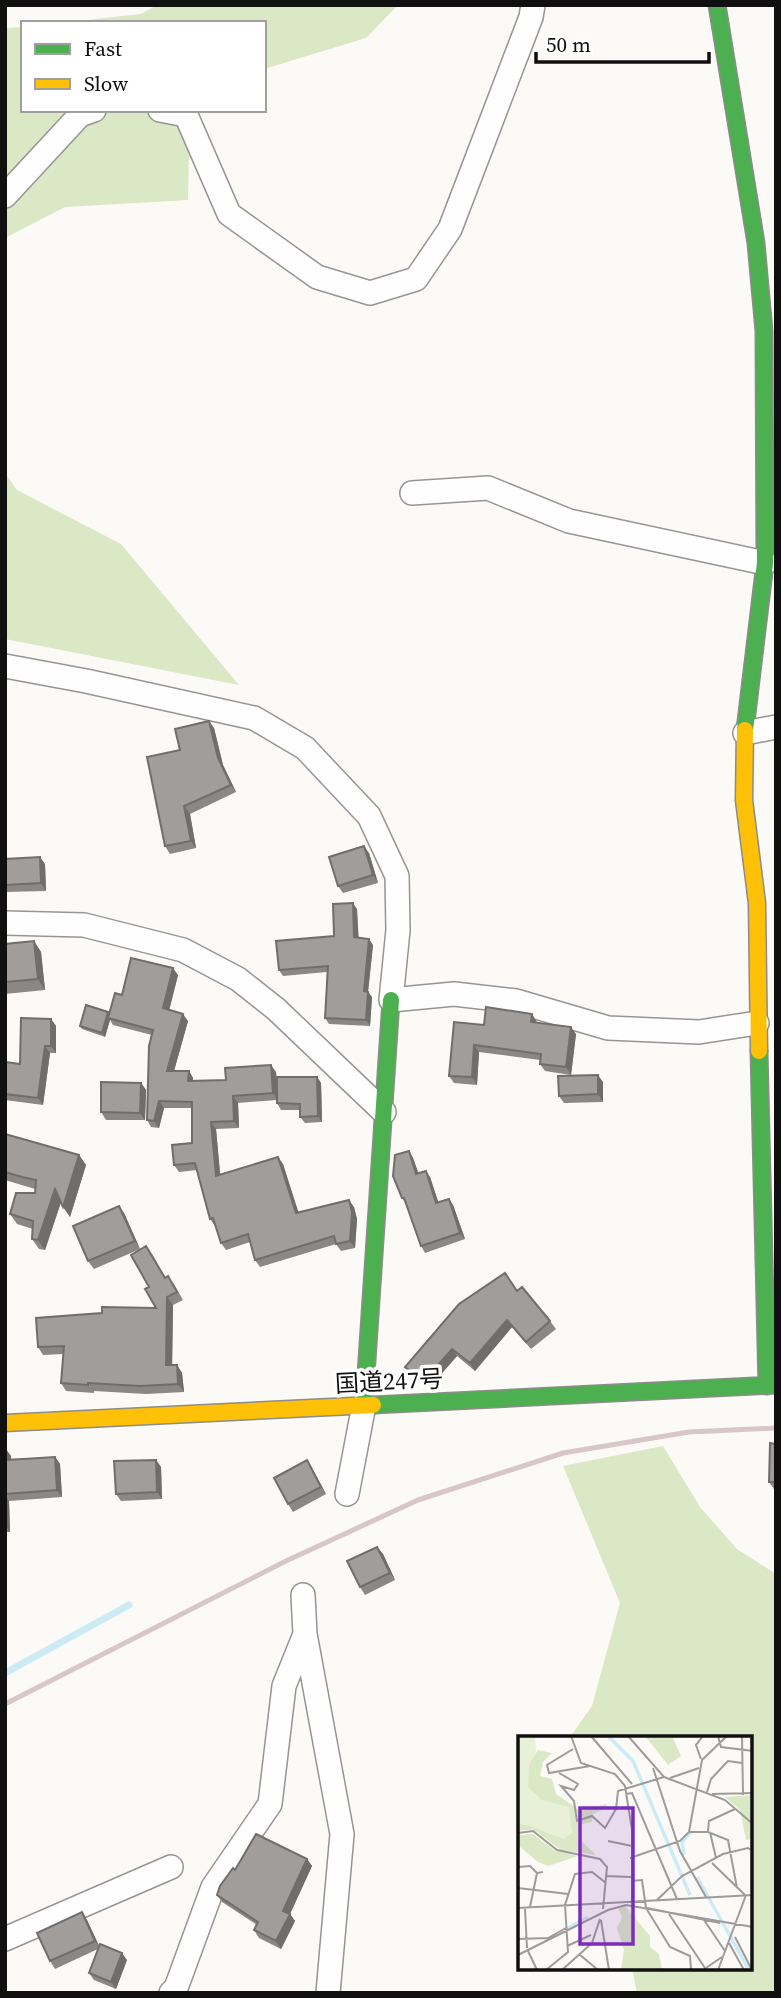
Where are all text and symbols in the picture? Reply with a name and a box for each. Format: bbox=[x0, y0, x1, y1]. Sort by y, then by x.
legend bbox=[21, 21, 266, 112]
scale bar bbox=[536, 21, 709, 65]
text: 50 m bbox=[546, 30, 591, 59]
text: Fast bbox=[84, 34, 122, 63]
text: Slow bbox=[84, 69, 128, 98]
street label: 国道247号 bbox=[334, 1362, 444, 1400]
inset map bbox=[518, 1736, 753, 1970]

